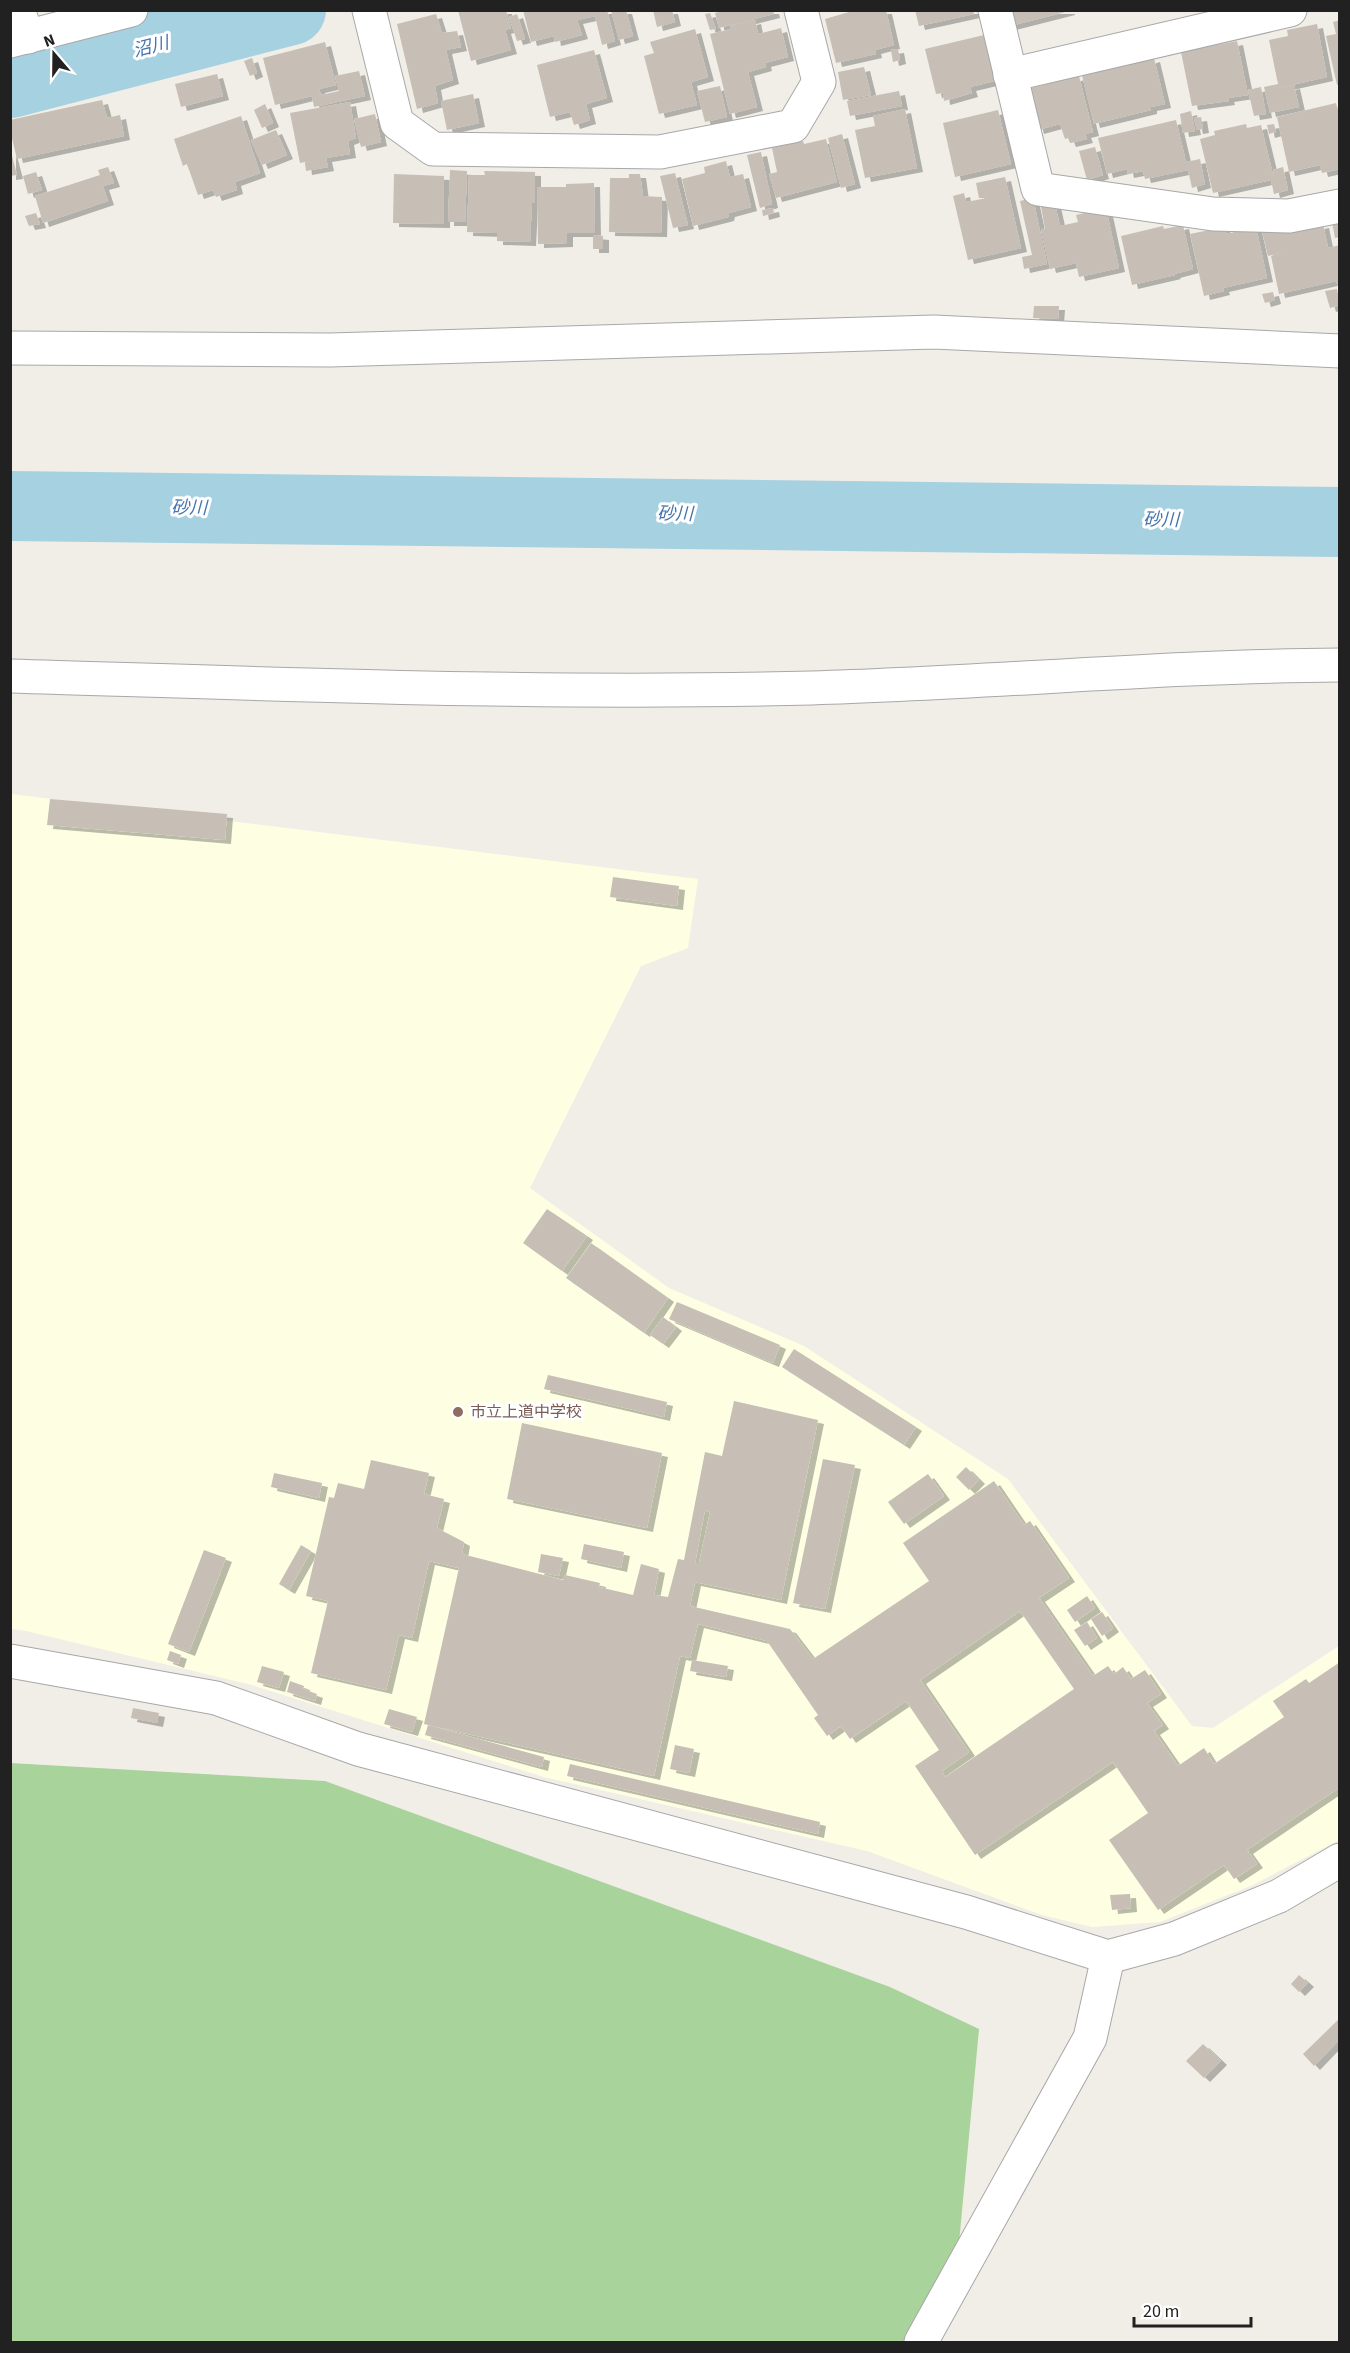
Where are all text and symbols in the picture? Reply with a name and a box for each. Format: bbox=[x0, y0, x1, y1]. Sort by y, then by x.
north arrow bbox=[24, 24, 84, 84]
text: N bbox=[40, 29, 58, 53]
water label: 沼川 bbox=[131, 30, 173, 63]
water label: 砂川 bbox=[171, 495, 209, 521]
water label: 砂川 bbox=[657, 501, 695, 527]
water label: 砂川 bbox=[1143, 507, 1181, 533]
place label: 市立上道中学校 bbox=[470, 1401, 582, 1423]
marker: 市立上道中学校 bbox=[451, 1405, 465, 1419]
scale bar bbox=[1134, 2290, 1251, 2328]
text: 20 m bbox=[1143, 2299, 1179, 2324]

